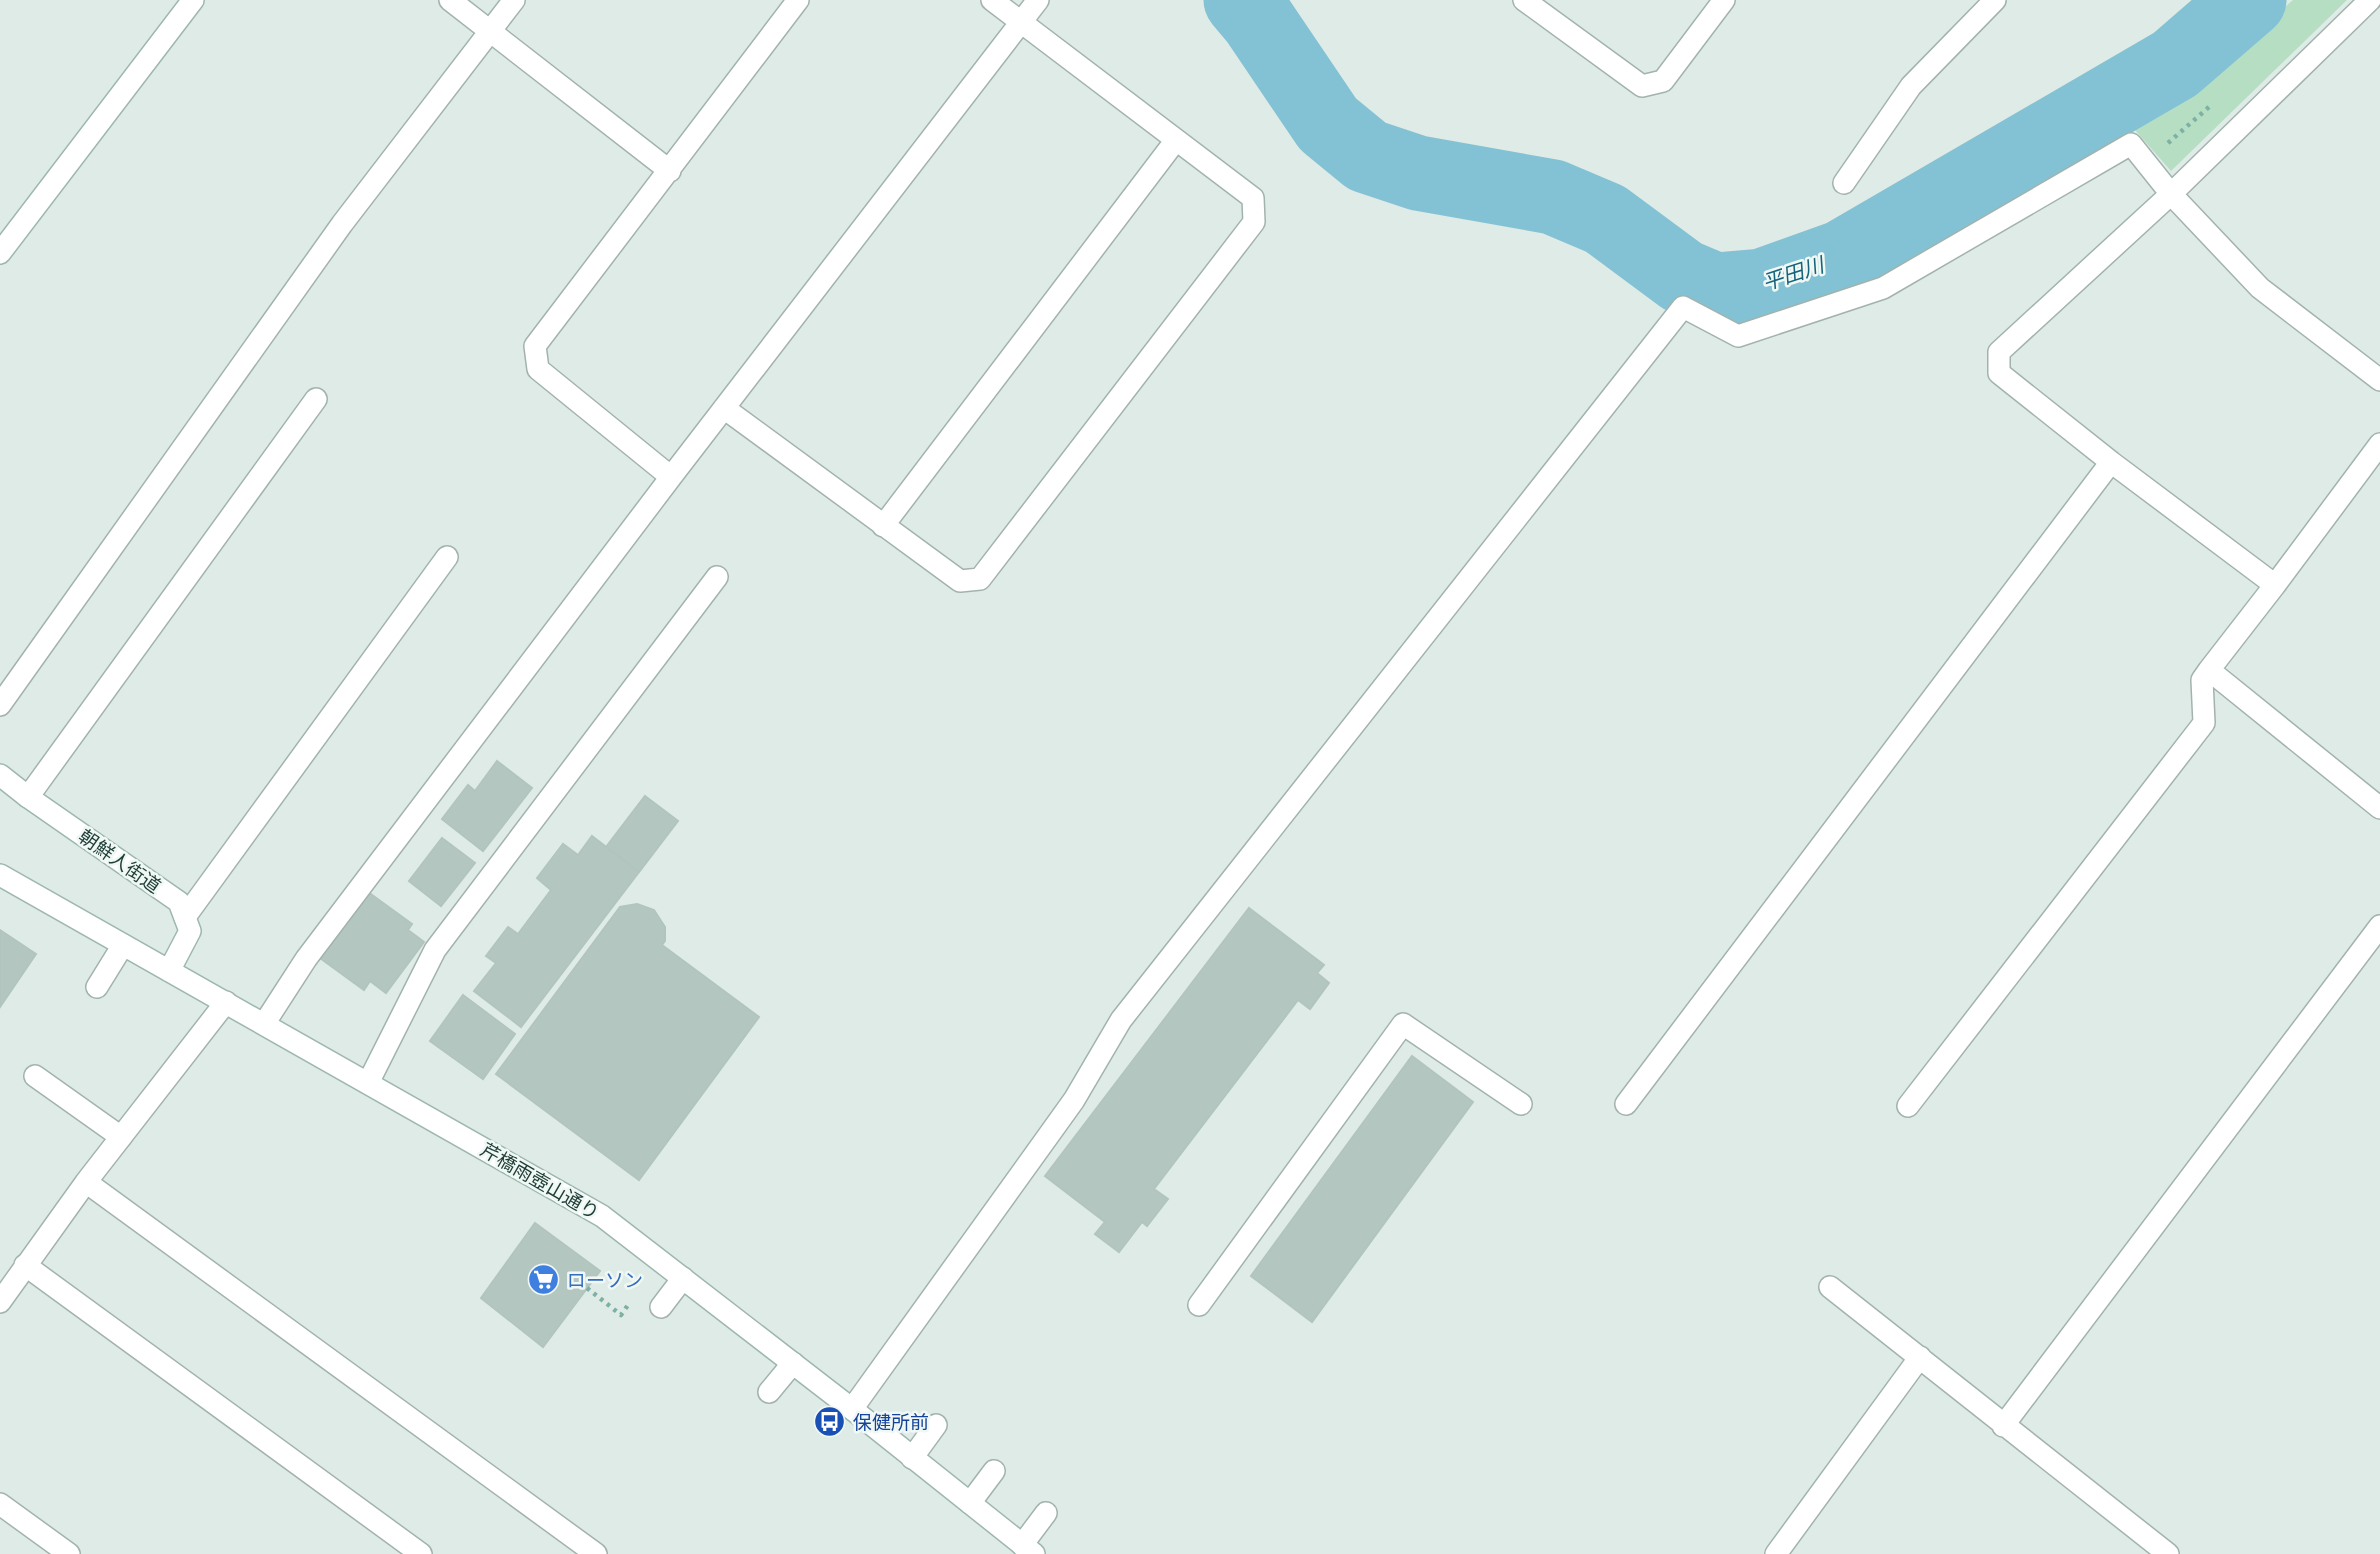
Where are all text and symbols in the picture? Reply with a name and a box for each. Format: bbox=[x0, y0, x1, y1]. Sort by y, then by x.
water label: 平田川 bbox=[1759, 250, 1828, 294]
street label: 朝鮮人街道 bbox=[75, 824, 166, 897]
street label: 芹橋雨壺山通り bbox=[477, 1137, 604, 1224]
supermarket icon: ローソン bbox=[527, 1263, 561, 1297]
place label: ローソン bbox=[567, 1268, 643, 1291]
bus stop icon: 保健所前 bbox=[813, 1405, 847, 1439]
place label: 保健所前 bbox=[853, 1410, 929, 1433]

